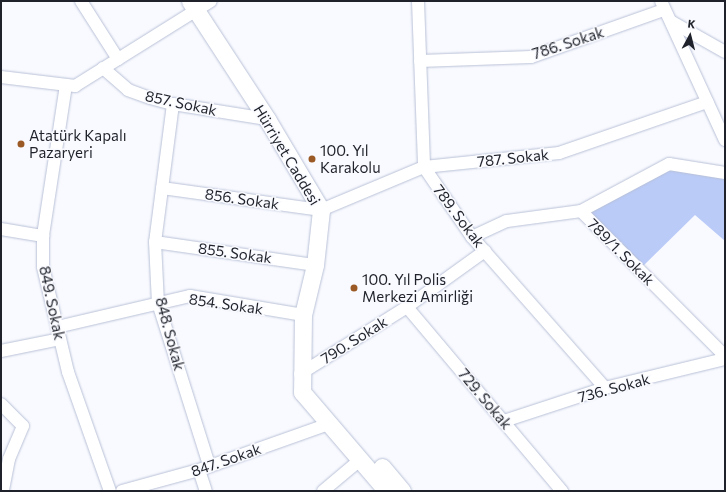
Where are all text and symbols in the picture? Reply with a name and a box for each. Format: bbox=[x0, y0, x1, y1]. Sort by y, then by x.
north arrow bbox=[670, 16, 710, 56]
text: K bbox=[687, 17, 696, 31]
street label: 786. Sokak bbox=[530, 23, 606, 63]
street label: 857. Sokak bbox=[143, 87, 219, 119]
street label: Hürriyet Caddesi bbox=[250, 102, 324, 208]
place label: Atatürk Kapalı Pazaryeri bbox=[29, 126, 127, 161]
marker: Atatürk Kapalı Pazaryeri bbox=[16, 139, 26, 149]
place label: 100. Yıl Karakolu bbox=[320, 141, 381, 176]
street label: 787. Sokak bbox=[476, 145, 550, 171]
marker: 100. Yıl Karakolu bbox=[307, 154, 317, 164]
street label: 789. Sokak bbox=[430, 181, 488, 251]
street label: 856. Sokak bbox=[204, 185, 280, 213]
street label: 789/1. Sokak bbox=[584, 215, 658, 289]
street label: 855. Sokak bbox=[197, 239, 273, 267]
street label: 849. Sokak bbox=[35, 264, 69, 342]
place label: 100. Yıl Polis Merkezi Amirliği bbox=[362, 270, 473, 305]
marker: 100. Yıl Polis Merkezi Amirliği bbox=[349, 283, 359, 293]
street label: 854. Sokak bbox=[188, 290, 264, 318]
street label: 848. Sokak bbox=[152, 295, 188, 373]
street label: 790. Sokak bbox=[318, 313, 390, 367]
street label: 729. Sokak bbox=[455, 365, 515, 433]
street label: 736. Sokak bbox=[576, 370, 652, 406]
street label: 847. Sokak bbox=[189, 440, 263, 480]

